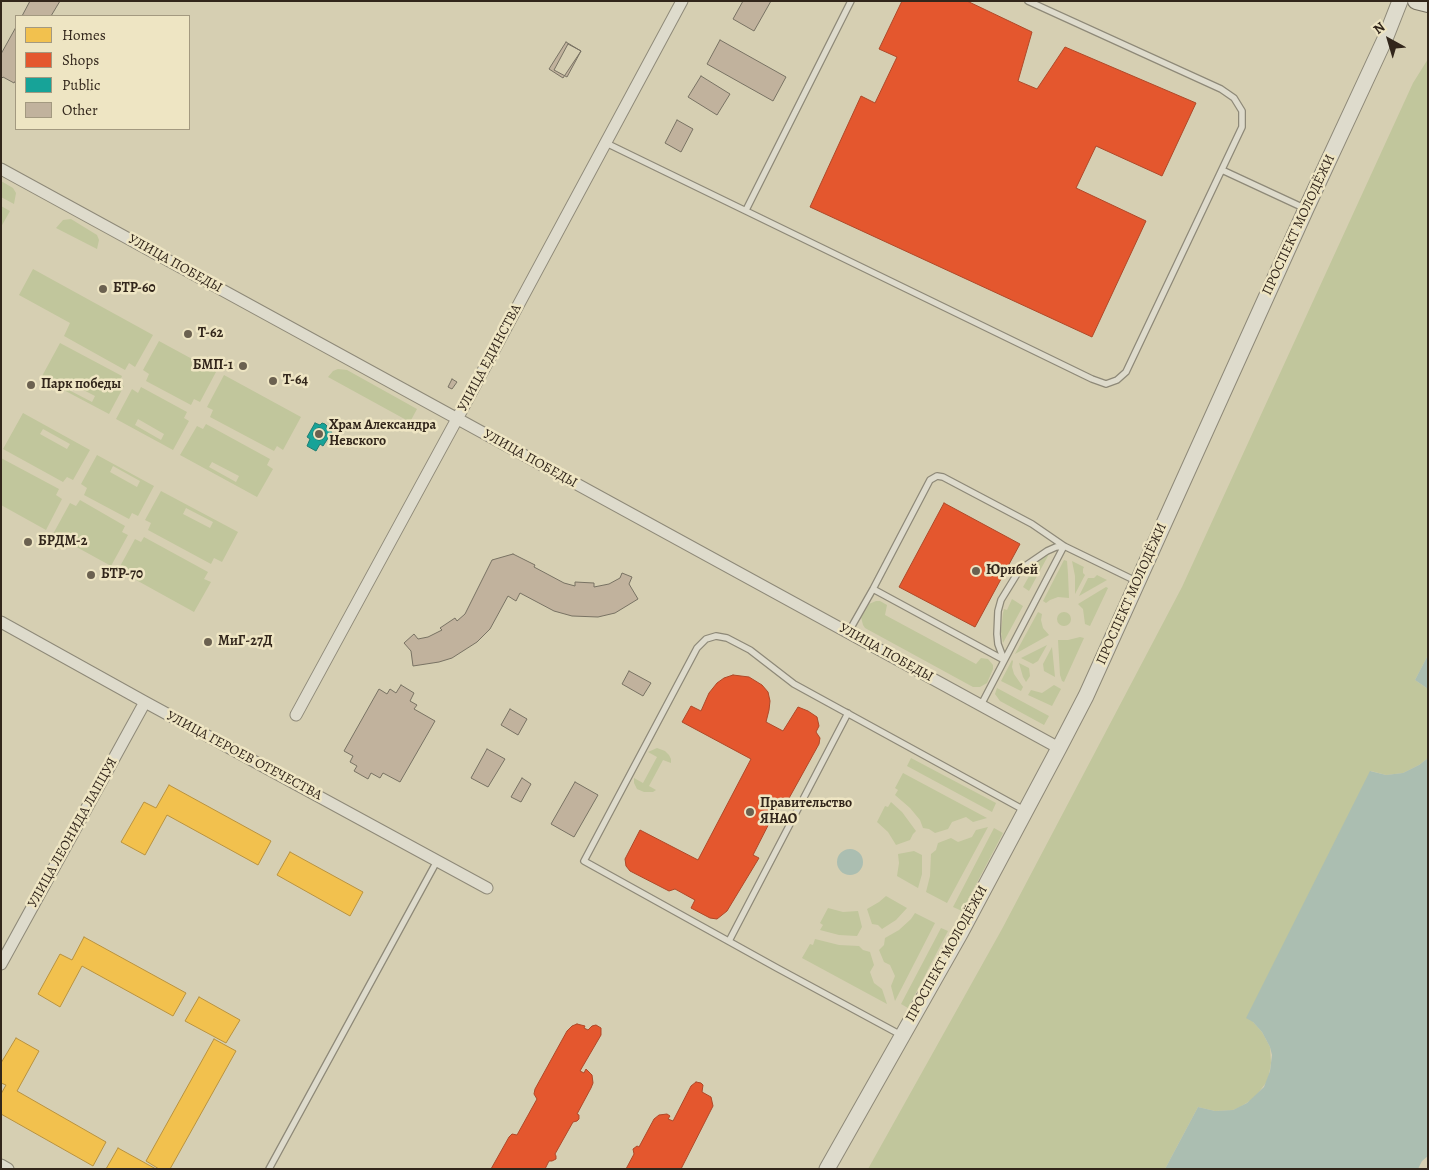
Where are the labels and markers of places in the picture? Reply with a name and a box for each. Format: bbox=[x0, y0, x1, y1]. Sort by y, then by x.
place label: БТР-60 bbox=[113, 281, 156, 297]
marker: БТР-60 bbox=[97, 283, 109, 295]
place label: Т-62 bbox=[198, 326, 223, 342]
marker: Т-62 bbox=[182, 328, 194, 340]
place label: БМП-1 bbox=[193, 358, 233, 374]
marker: БМП-1 bbox=[237, 360, 249, 372]
place label: Т-64 bbox=[283, 373, 308, 389]
marker: Т-64 bbox=[267, 375, 279, 387]
place label: Парк победы bbox=[41, 377, 121, 393]
marker: Парк победы bbox=[25, 379, 37, 391]
place label: Храм Александра Невского bbox=[329, 418, 436, 451]
marker: Храм Александра Невского bbox=[313, 428, 325, 440]
place label: БРДМ-2 bbox=[38, 534, 88, 550]
marker: БРДМ-2 bbox=[22, 536, 34, 548]
place label: Юрибей bbox=[986, 563, 1038, 579]
marker: Юрибей bbox=[970, 565, 982, 577]
place label: БТР-70 bbox=[101, 567, 143, 583]
marker: БТР-70 bbox=[85, 569, 97, 581]
place label: МиГ-27Д bbox=[218, 634, 272, 650]
marker: МиГ-27Д bbox=[202, 636, 214, 648]
place label: Правительство ЯНАО bbox=[760, 796, 852, 829]
marker: Правительство ЯНАО bbox=[744, 806, 756, 818]

